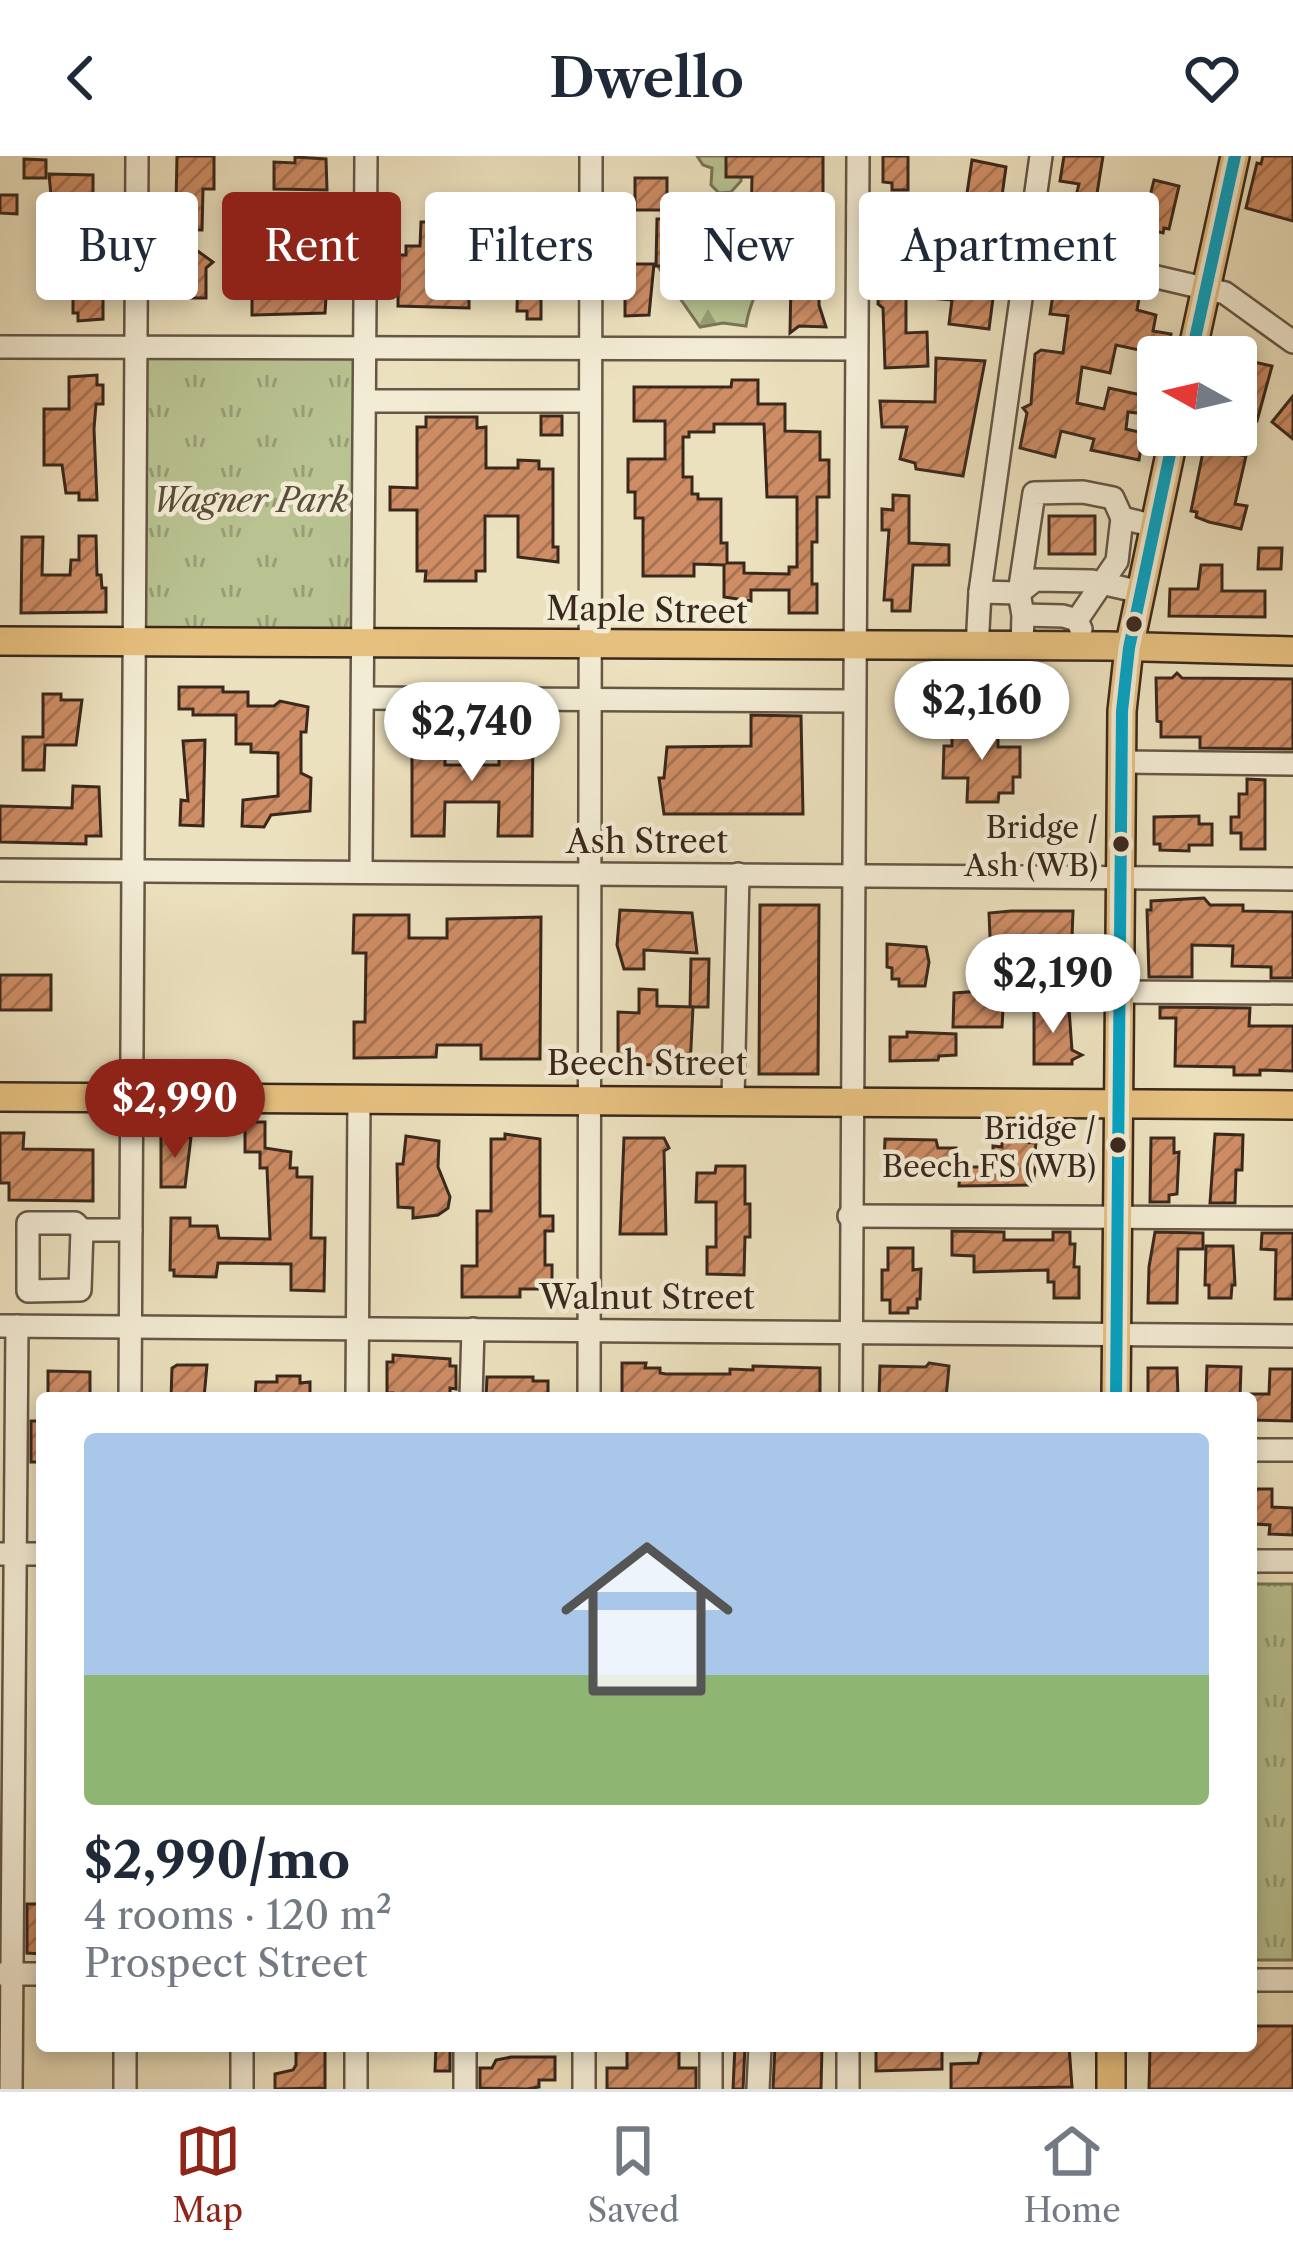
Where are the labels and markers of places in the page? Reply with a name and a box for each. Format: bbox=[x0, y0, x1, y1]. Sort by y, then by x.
unlabelled marker bbox=[1123, 613, 1145, 635]
pin: $2,160 bbox=[884, 661, 1080, 763]
pin: $2,740 bbox=[374, 682, 570, 784]
place label: Bridge / Ash (WB) bbox=[963, 809, 1098, 884]
marker: Bridge / Ash (WB) bbox=[1110, 833, 1132, 855]
pin: $2,190 bbox=[955, 934, 1151, 1036]
pin: $2,990 bbox=[77, 1059, 273, 1161]
place label: Bridge / Beech FS (WB) bbox=[882, 1110, 1096, 1185]
marker: Bridge / Beech FS (WB) bbox=[1107, 1134, 1129, 1156]

